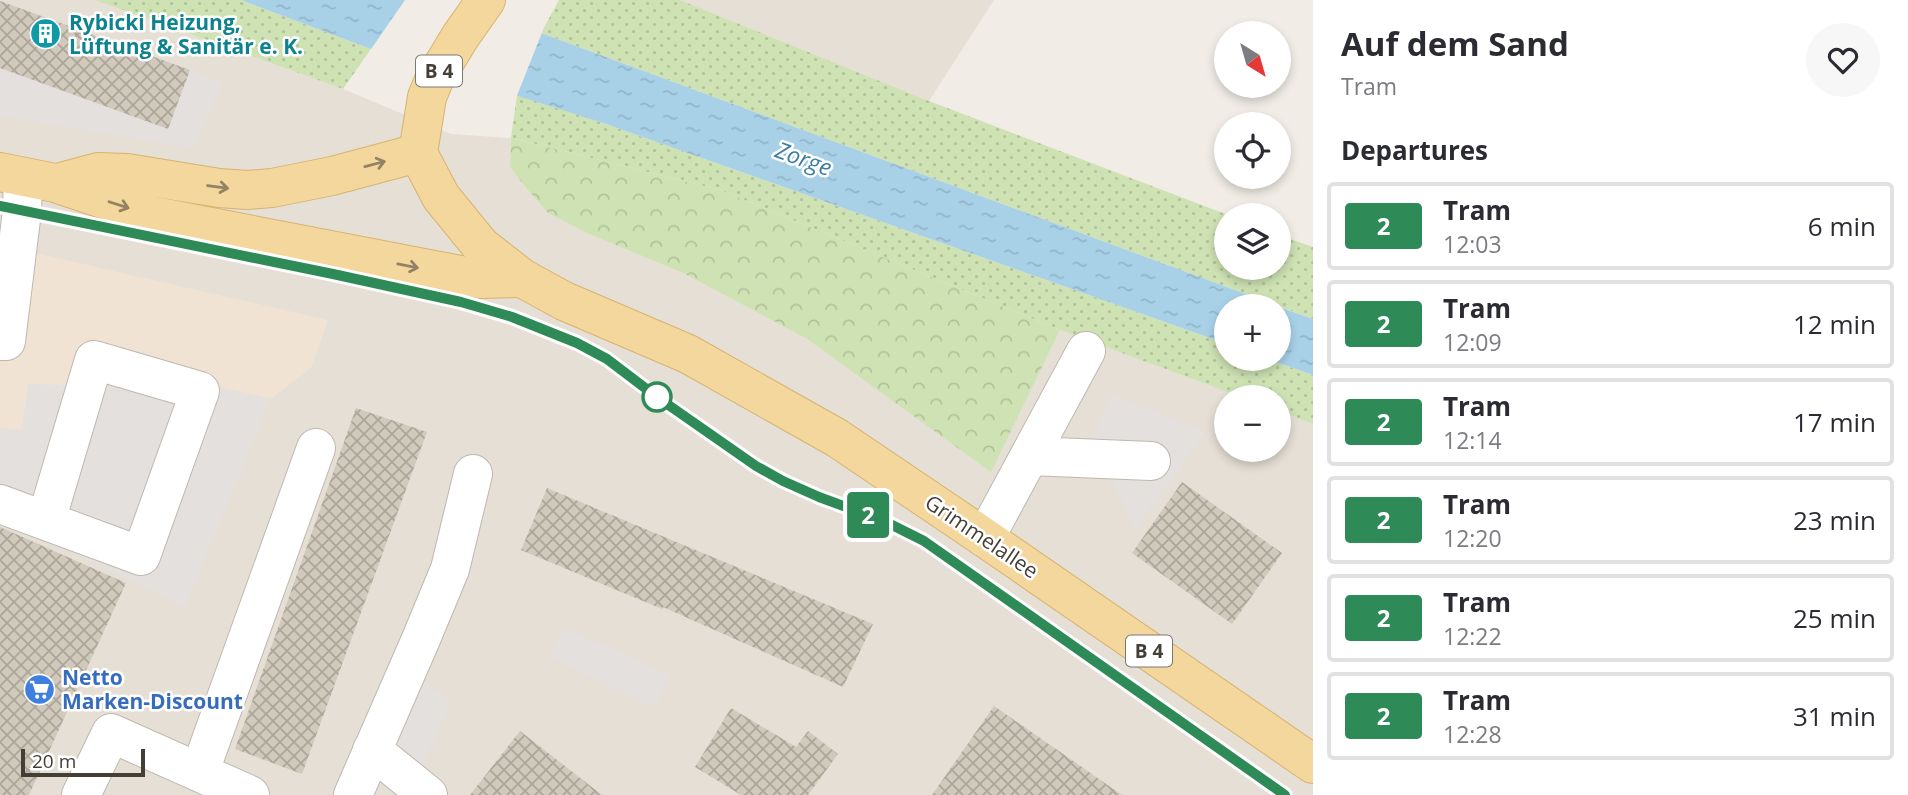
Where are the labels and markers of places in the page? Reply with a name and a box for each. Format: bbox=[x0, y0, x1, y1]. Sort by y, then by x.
place label: Rybicki Heizung, Lüftung & Sanitär e. K. bbox=[69, 8, 303, 60]
building icon: Rybicki Heizung, Lüftung & Sanitär e. K. bbox=[29, 17, 63, 51]
unlabelled marker bbox=[642, 382, 672, 412]
place label: Netto Marken-Discount bbox=[62, 663, 243, 715]
supermarket icon: Netto Marken-Discount bbox=[22, 672, 56, 706]

